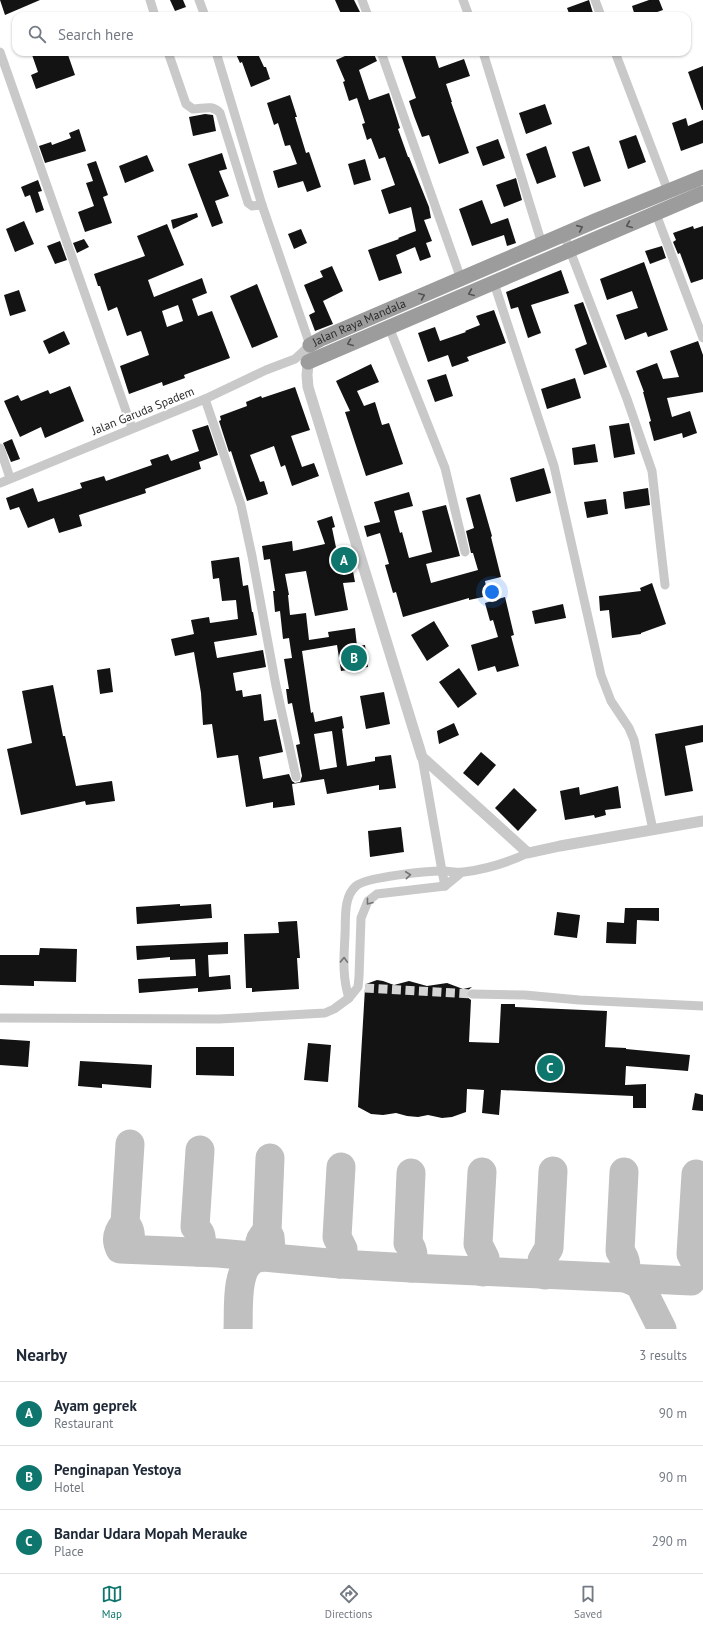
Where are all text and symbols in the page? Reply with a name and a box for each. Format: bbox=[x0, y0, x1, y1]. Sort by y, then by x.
search box bbox=[12, 12, 691, 56]
icon: search bbox=[26, 23, 48, 45]
text: Search here bbox=[58, 25, 134, 44]
one-way arrow bbox=[625, 221, 632, 229]
one-way arrow bbox=[577, 224, 584, 232]
one-way arrow bbox=[467, 288, 475, 296]
one-way arrow bbox=[418, 293, 426, 301]
street label: Jalan Raya Mandala bbox=[309, 295, 408, 350]
one-way arrow bbox=[347, 338, 355, 346]
street label: Jalan Garuda Spadem bbox=[88, 383, 196, 438]
pin: A bbox=[331, 545, 357, 575]
your location bbox=[482, 582, 502, 602]
pin: B bbox=[341, 643, 367, 673]
one-way arrow bbox=[404, 871, 411, 880]
one-way arrow bbox=[366, 898, 373, 905]
one-way arrow bbox=[340, 957, 348, 963]
pin: C bbox=[537, 1053, 563, 1083]
text: Nearby bbox=[16, 1344, 67, 1366]
text: 3 results bbox=[639, 1347, 687, 1364]
text: Ayam geprek bbox=[54, 1396, 137, 1415]
text: A bbox=[25, 1405, 33, 1422]
text: 90 m bbox=[659, 1405, 687, 1422]
text: Restaurant bbox=[54, 1415, 113, 1432]
text: Penginapan Yestoya bbox=[54, 1460, 181, 1479]
text: B bbox=[25, 1469, 33, 1486]
text: 90 m bbox=[659, 1469, 687, 1486]
text: Hotel bbox=[54, 1479, 84, 1496]
text: Bandar Udara Mopah Merauke bbox=[54, 1524, 247, 1543]
text: C bbox=[25, 1533, 33, 1550]
text: 290 m bbox=[652, 1533, 687, 1550]
text: Place bbox=[54, 1543, 84, 1560]
tab: Map bbox=[101, 1583, 123, 1621]
tab: Directions bbox=[325, 1583, 372, 1621]
tab: Saved bbox=[574, 1583, 602, 1621]

